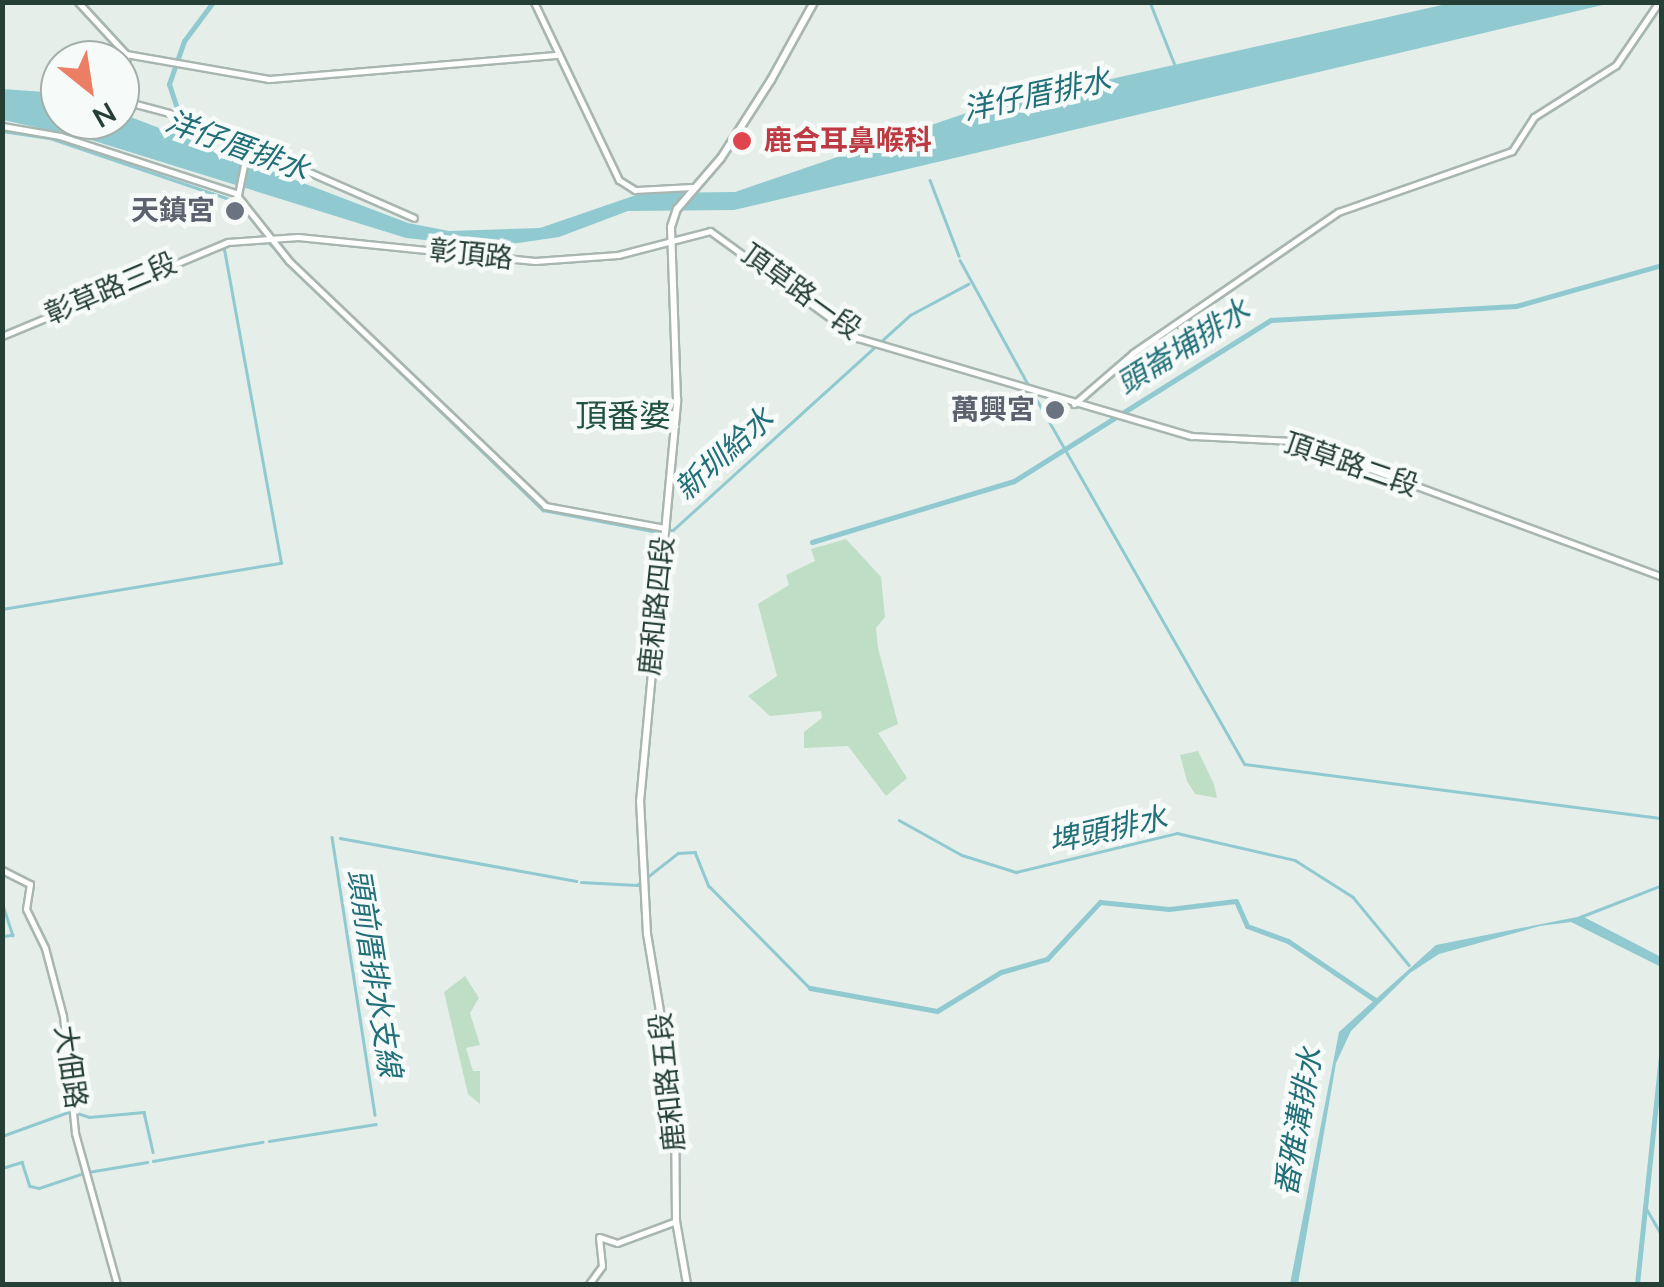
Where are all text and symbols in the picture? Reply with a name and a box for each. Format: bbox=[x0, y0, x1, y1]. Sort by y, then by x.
north arrow bbox=[40, 40, 140, 140]
water label: 洋仔厝排水 bbox=[960, 63, 1114, 129]
text: N bbox=[85, 93, 123, 136]
water label: 洋仔厝排水 bbox=[160, 104, 314, 190]
place label: 鹿合耳鼻喉科 bbox=[764, 124, 932, 158]
marker: 鹿合耳鼻喉科 bbox=[729, 128, 755, 154]
place label: 天鎮宮 bbox=[131, 194, 215, 228]
marker: 天鎮宮 bbox=[224, 200, 246, 222]
street label: 彰頂路 bbox=[427, 234, 515, 276]
street label: 頂草路一段 bbox=[734, 237, 868, 347]
street label: 彰草路三段 bbox=[40, 246, 182, 332]
water label: 頭崙埔排水 bbox=[1111, 293, 1257, 403]
place label: 萬興宮 bbox=[951, 393, 1035, 427]
district label: 頂番婆 bbox=[575, 398, 671, 436]
marker: 萬興宮 bbox=[1044, 399, 1066, 421]
water label: 新圳給水 bbox=[668, 401, 782, 509]
street label: 頂草路二段 bbox=[1279, 426, 1423, 504]
street label: 鹿和路四段 bbox=[633, 535, 681, 677]
water label: 埤頭排水 bbox=[1046, 801, 1170, 861]
water label: 頭前厝排水支線 bbox=[339, 866, 407, 1080]
street label: 鹿和路五段 bbox=[644, 1011, 692, 1153]
street label: 大佃路 bbox=[48, 1023, 92, 1111]
water label: 番雅溝排水 bbox=[1269, 1045, 1331, 1199]

